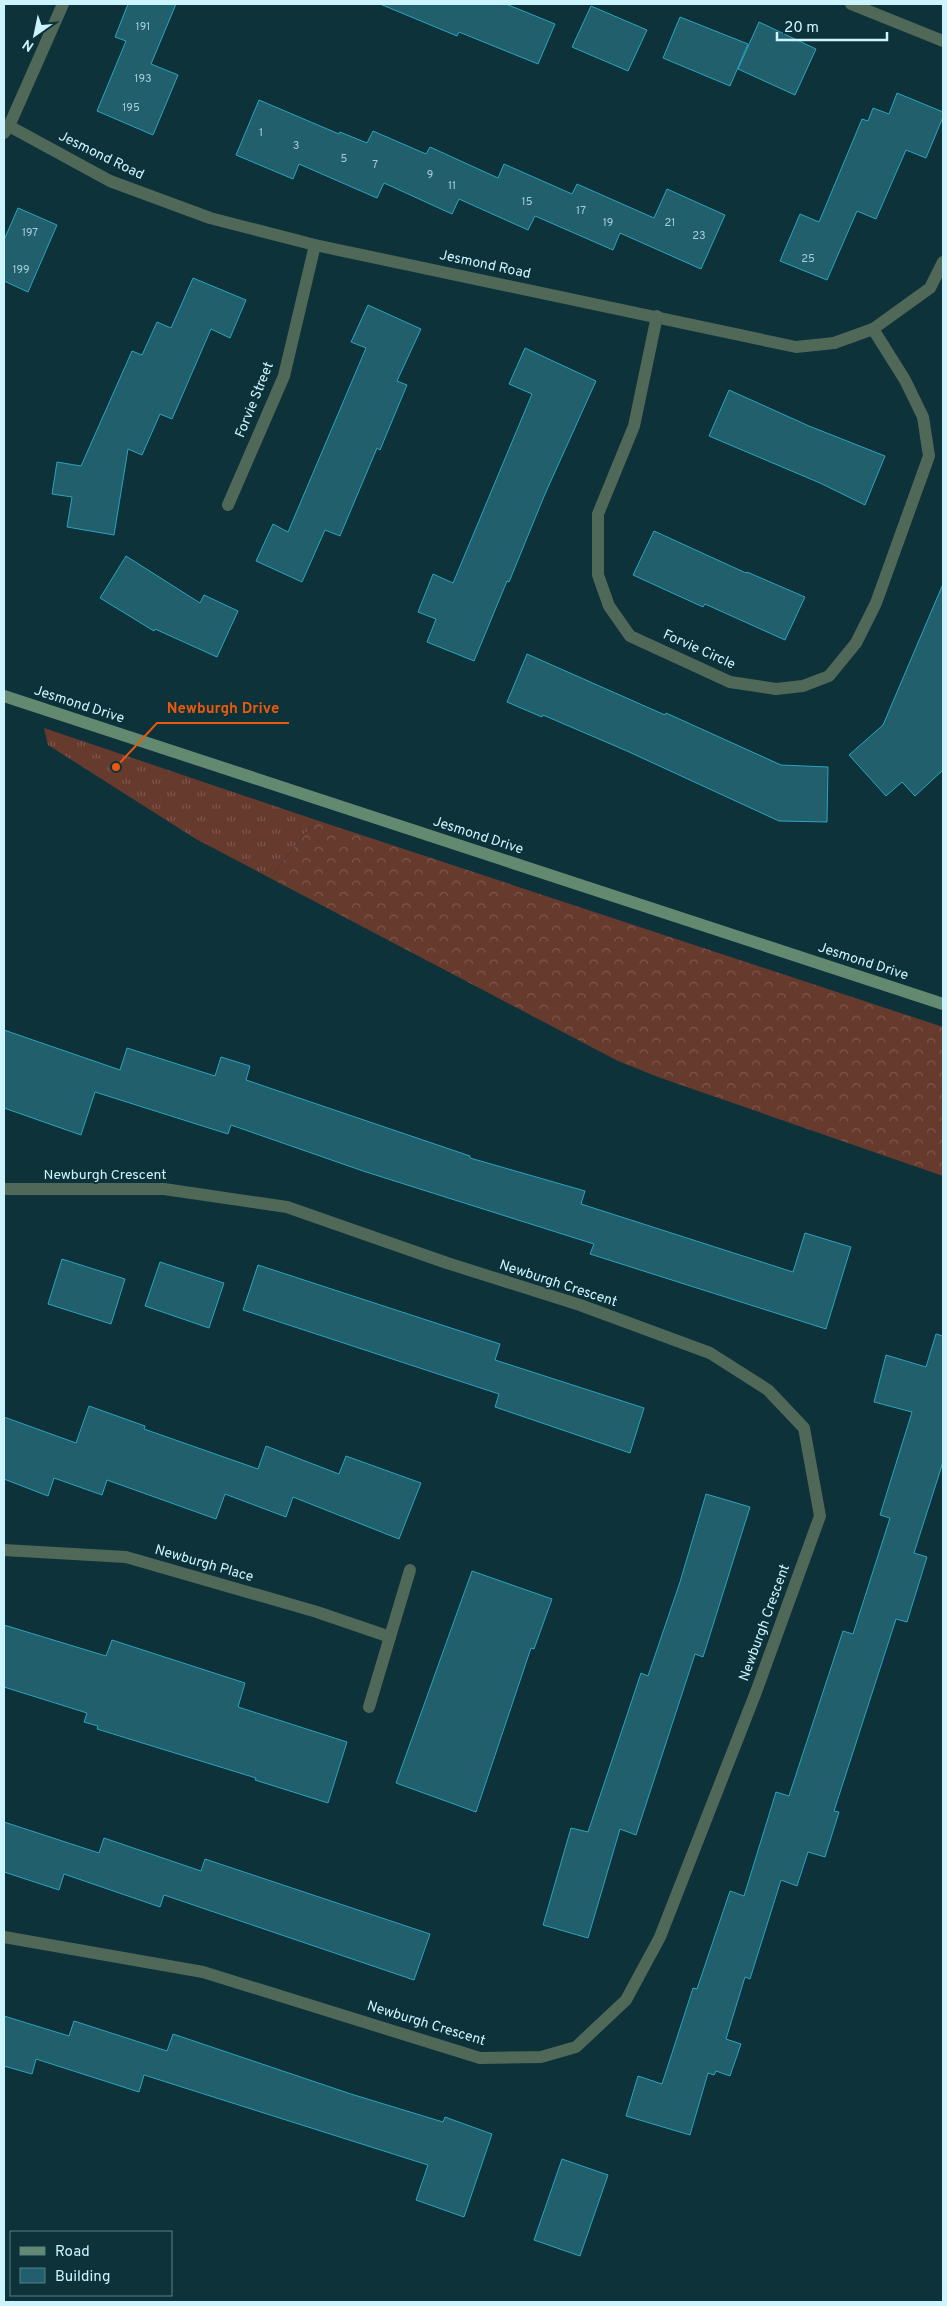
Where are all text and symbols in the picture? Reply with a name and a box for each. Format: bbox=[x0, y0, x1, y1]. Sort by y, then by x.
north arrow bbox=[10, 10, 60, 60]
scale bar bbox=[777, 10, 887, 42]
text: 20 m bbox=[784, 19, 819, 38]
house number: 191 bbox=[136, 20, 150, 34]
text: N bbox=[20, 35, 38, 55]
house number: 193 bbox=[134, 72, 152, 86]
house number: 195 bbox=[122, 101, 140, 115]
house number: 1 bbox=[259, 126, 263, 140]
street label: Jesmond Road bbox=[55, 128, 147, 184]
house number: 3 bbox=[293, 139, 299, 153]
house number: 5 bbox=[341, 152, 348, 166]
house number: 7 bbox=[372, 158, 378, 172]
house number: 9 bbox=[427, 168, 433, 182]
house number: 11 bbox=[448, 179, 456, 193]
house number: 15 bbox=[522, 195, 533, 209]
house number: 17 bbox=[576, 204, 586, 218]
house number: 19 bbox=[603, 216, 613, 230]
house number: 21 bbox=[665, 216, 675, 230]
house number: 197 bbox=[22, 226, 38, 240]
house number: 23 bbox=[692, 229, 706, 243]
street label: Jesmond Road bbox=[438, 247, 532, 283]
house number: 25 bbox=[801, 252, 815, 266]
house number: 199 bbox=[12, 263, 30, 277]
street label: Forvie Street bbox=[232, 360, 278, 440]
street label: Forvie Circle bbox=[660, 626, 738, 674]
street label: Jesmond Drive bbox=[32, 682, 126, 728]
callout: Newburgh Drive bbox=[157, 693, 289, 723]
text: Newburgh Drive bbox=[167, 700, 279, 719]
street label: Jesmond Drive bbox=[431, 813, 525, 859]
street label: Jesmond Drive bbox=[816, 939, 910, 985]
street label: Newburgh Crescent bbox=[43, 1167, 167, 1184]
street label: Newburgh Crescent bbox=[497, 1257, 619, 1311]
street label: Newburgh Place bbox=[153, 1542, 255, 1586]
street label: Newburgh Crescent bbox=[736, 1562, 794, 1684]
street label: Newburgh Crescent bbox=[365, 1998, 487, 2050]
legend bbox=[10, 2231, 172, 2296]
text: Road bbox=[55, 2243, 90, 2262]
text: Building bbox=[55, 2268, 110, 2287]

